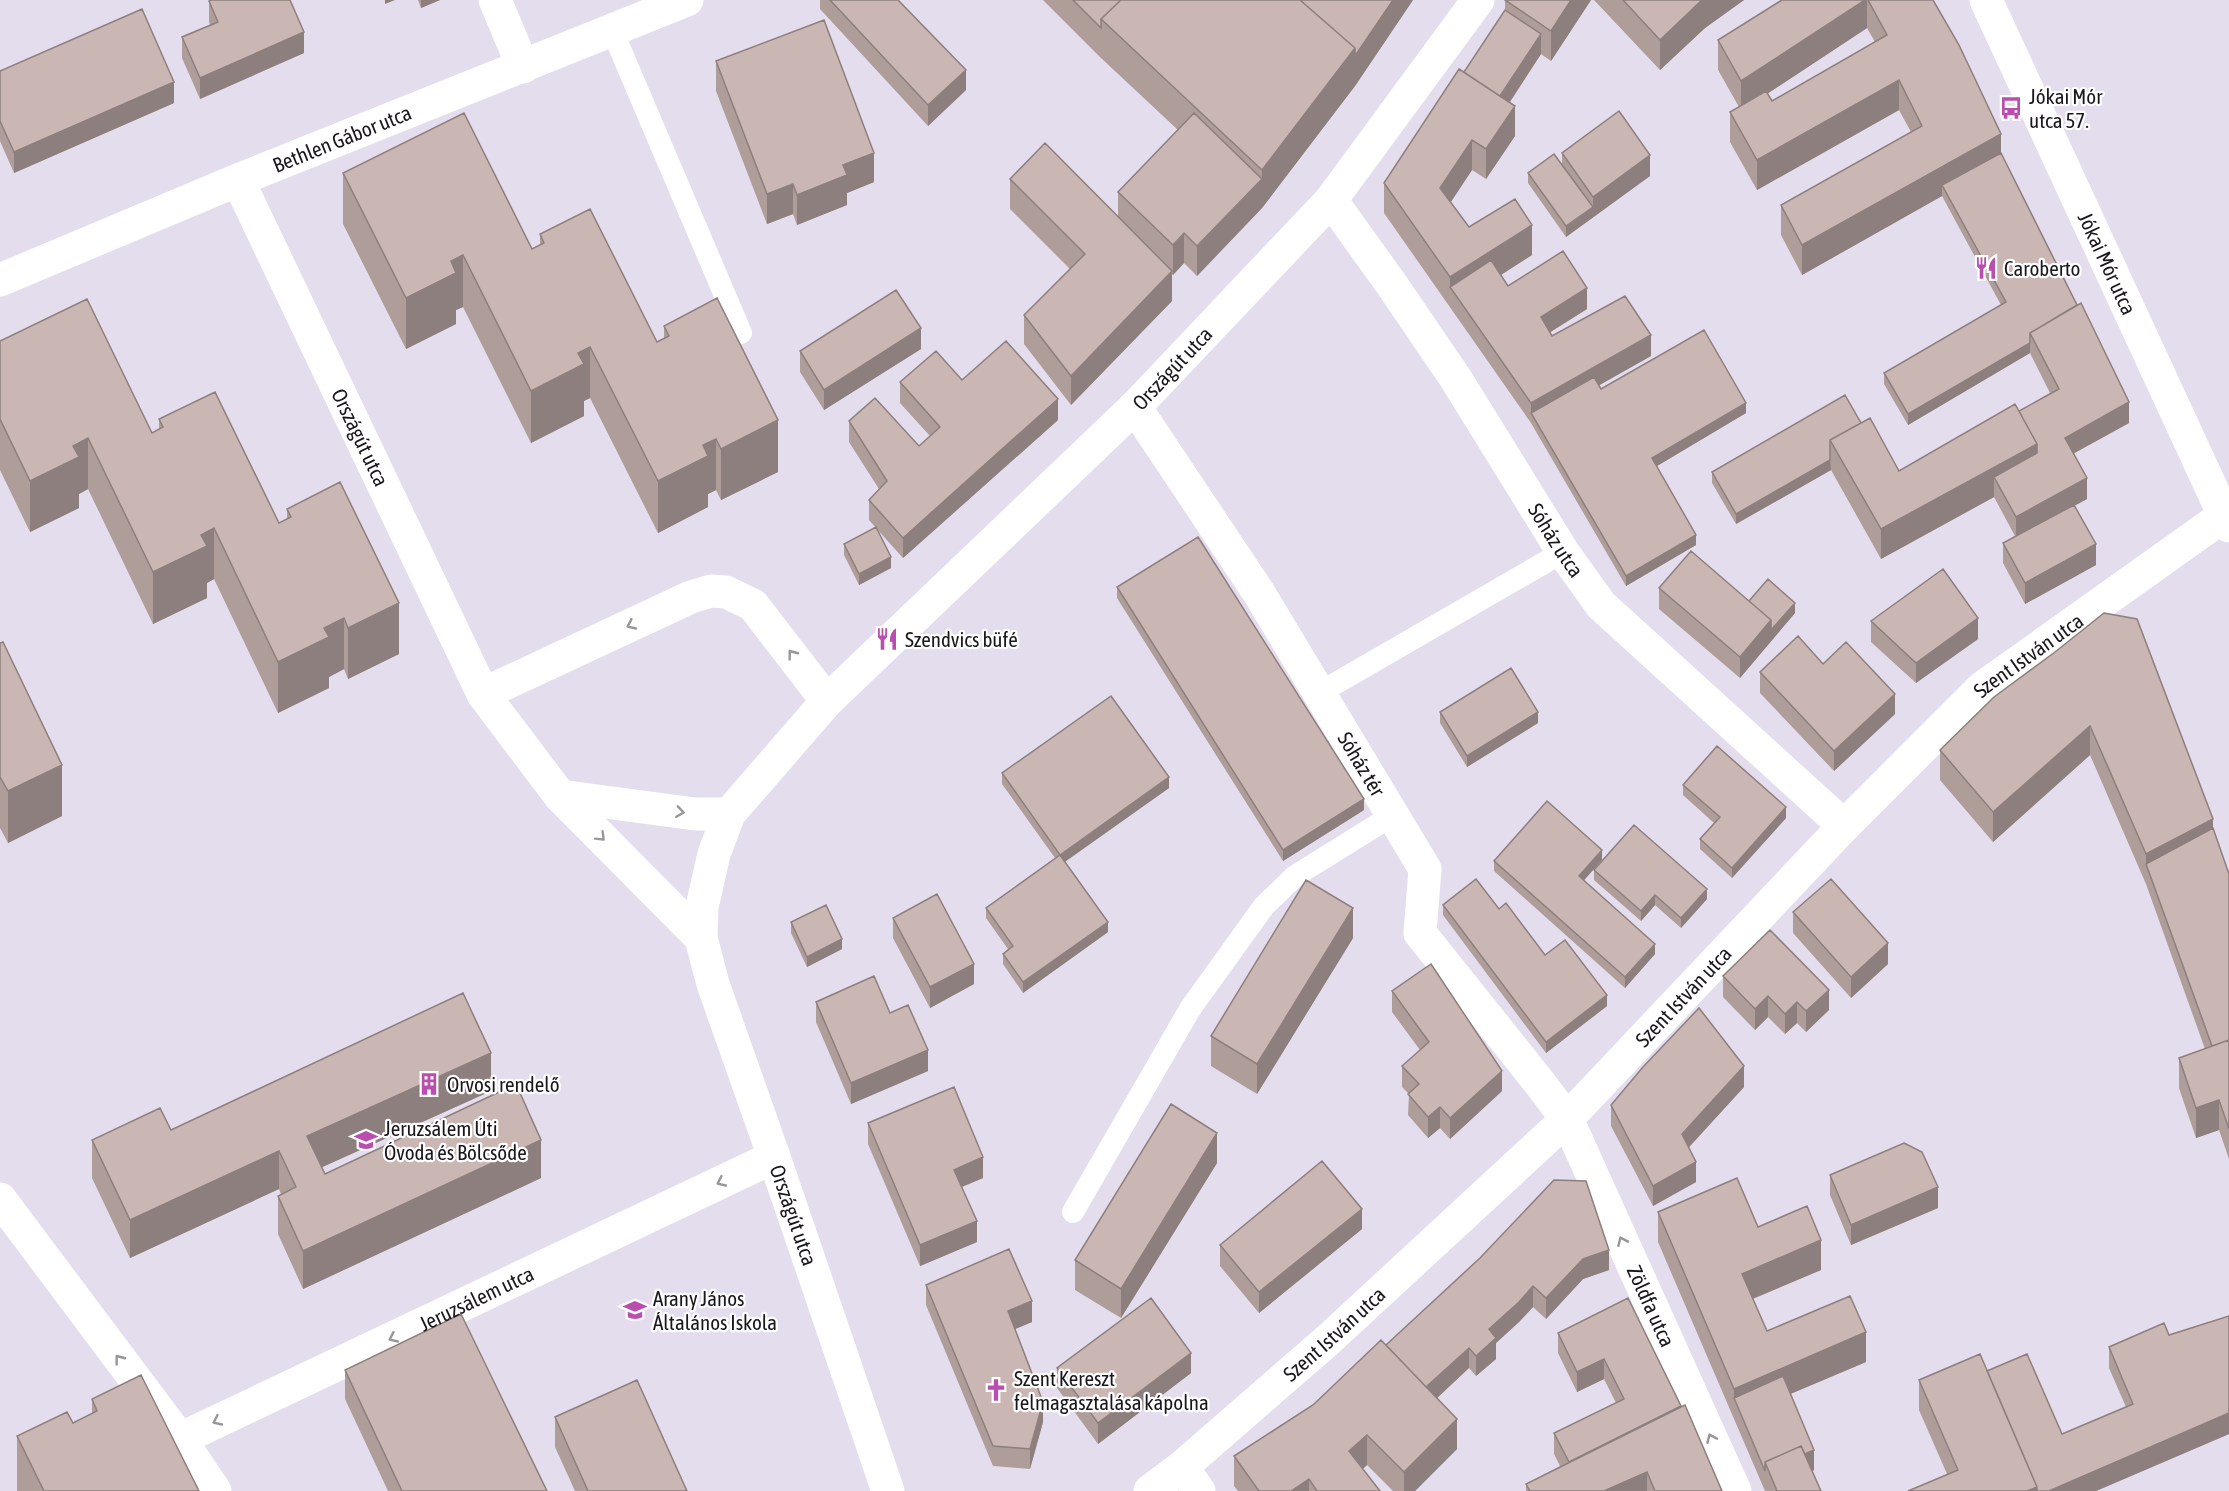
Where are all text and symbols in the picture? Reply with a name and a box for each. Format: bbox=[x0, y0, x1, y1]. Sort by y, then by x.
place label: Jókai Mór utca 57. bbox=[2029, 84, 2103, 132]
bus stop icon: Jókai Mór utca 57. bbox=[1998, 95, 2024, 121]
street label: Bethlen Gábor utca bbox=[269, 100, 415, 177]
street label: Jókai Mór utca bbox=[2074, 208, 2142, 318]
restaurant icon: Caroberto bbox=[1973, 255, 1999, 281]
place label: Caroberto bbox=[2004, 256, 2080, 280]
street label: Országút utca bbox=[1127, 322, 1217, 414]
street label: Országút utca bbox=[327, 385, 394, 490]
street label: Sóház utca bbox=[1524, 499, 1589, 581]
street label: Szent István utca bbox=[1968, 608, 2087, 702]
one-way arrow bbox=[627, 618, 638, 630]
restaurant icon: Szendvics büfé bbox=[874, 626, 900, 652]
place label: Szendvics büfé bbox=[905, 627, 1018, 651]
one-way arrow bbox=[788, 650, 799, 661]
street label: Sóház tér bbox=[1333, 727, 1391, 801]
one-way arrow bbox=[676, 805, 685, 818]
one-way arrow bbox=[594, 830, 605, 841]
street label: Szent István utca bbox=[1630, 941, 1736, 1051]
building icon: Orvosi rendelő bbox=[416, 1071, 442, 1097]
place label: Orvosi rendelő bbox=[447, 1072, 560, 1096]
place label: Jeruzsálem Úti Óvoda és Bölcsőde bbox=[384, 1116, 527, 1164]
school or university icon: Jeruzsálem Úti Óvoda és Bölcsőde bbox=[353, 1127, 379, 1153]
street label: Országút utca bbox=[766, 1162, 822, 1268]
one-way arrow bbox=[717, 1175, 728, 1187]
one-way arrow bbox=[1617, 1236, 1629, 1247]
street label: Jeruzsálem utca bbox=[415, 1261, 537, 1336]
street label: Zöldfa utca bbox=[1623, 1261, 1680, 1350]
street label: Szent István utca bbox=[1278, 1282, 1390, 1386]
place label: Arany János Általános Iskola bbox=[653, 1286, 777, 1334]
school or university icon: Arany János Általános Iskola bbox=[622, 1297, 648, 1323]
one-way arrow bbox=[389, 1330, 400, 1342]
one-way arrow bbox=[116, 1354, 127, 1365]
place label: Szent Kereszt felmagasztalása kápolna bbox=[1014, 1366, 1209, 1414]
church icon: Szent Kereszt felmagasztalása kápolna bbox=[983, 1377, 1009, 1403]
one-way arrow bbox=[213, 1414, 224, 1426]
one-way arrow bbox=[1706, 1433, 1718, 1444]

